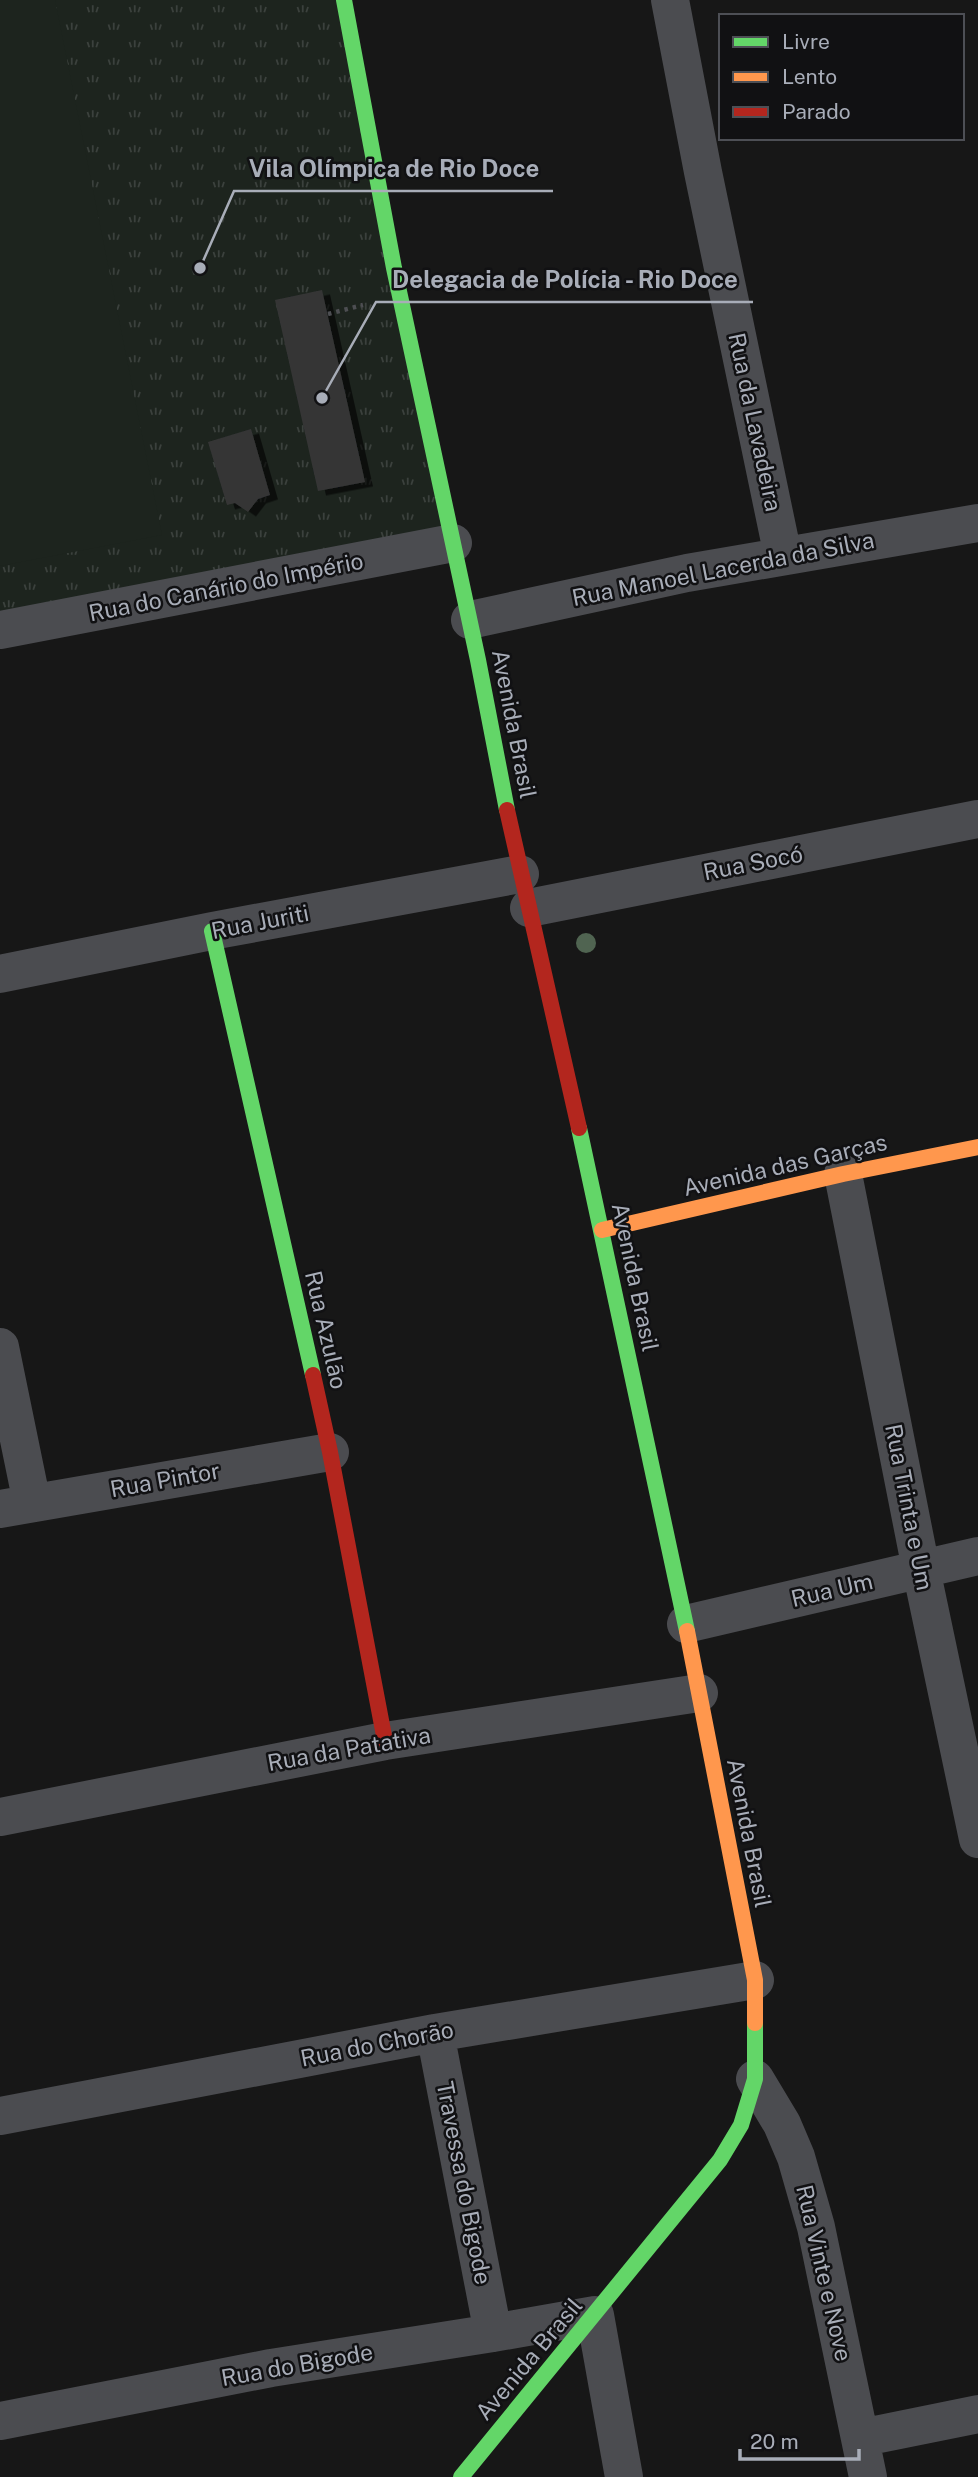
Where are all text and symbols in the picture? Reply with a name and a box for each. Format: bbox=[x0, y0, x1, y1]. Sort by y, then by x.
legend bbox=[719, 14, 964, 140]
text: Livre bbox=[782, 29, 830, 54]
text: Lento bbox=[782, 64, 837, 89]
text: Parado bbox=[782, 99, 851, 124]
callout: Vila Olímpica de Rio Doce bbox=[234, 146, 553, 191]
text: Vila Olímpica de Rio Doce bbox=[249, 154, 539, 182]
callout: Delegacia de Polícia - Rio Doce bbox=[376, 257, 753, 302]
text: Delegacia de Polícia - Rio Doce bbox=[392, 265, 738, 293]
street label: Rua da Lavadeira bbox=[723, 330, 788, 514]
street label: Rua Manoel Lacerda da Silva bbox=[569, 526, 876, 611]
street label: Rua do Canário do Império bbox=[86, 547, 365, 626]
street label: Avenida Brasil bbox=[487, 647, 542, 801]
street label: Rua Socó bbox=[701, 840, 805, 885]
street label: Rua Juriti bbox=[209, 899, 311, 944]
street label: Avenida das Garças bbox=[680, 1128, 889, 1201]
street label: Avenida Brasil bbox=[607, 1200, 664, 1354]
street label: Rua Azulão bbox=[300, 1268, 353, 1392]
street label: Rua Trinta e Um bbox=[880, 1421, 939, 1592]
street label: Rua Pintor bbox=[108, 1457, 222, 1502]
street label: Rua Um bbox=[788, 1567, 875, 1612]
street label: Rua da Patativa bbox=[265, 1721, 433, 1776]
street label: Avenida Brasil bbox=[722, 1756, 777, 1910]
street label: Rua do Chorão bbox=[298, 2015, 456, 2072]
street label: Travessa do Bigode bbox=[432, 2079, 497, 2287]
street label: Rua Vinte e Nove bbox=[791, 2182, 858, 2364]
street label: Avenida Brasil bbox=[470, 2292, 588, 2425]
street label: Rua do Bigode bbox=[219, 2338, 375, 2391]
scale bar bbox=[740, 2418, 859, 2462]
text: 20 m bbox=[750, 2429, 799, 2454]

